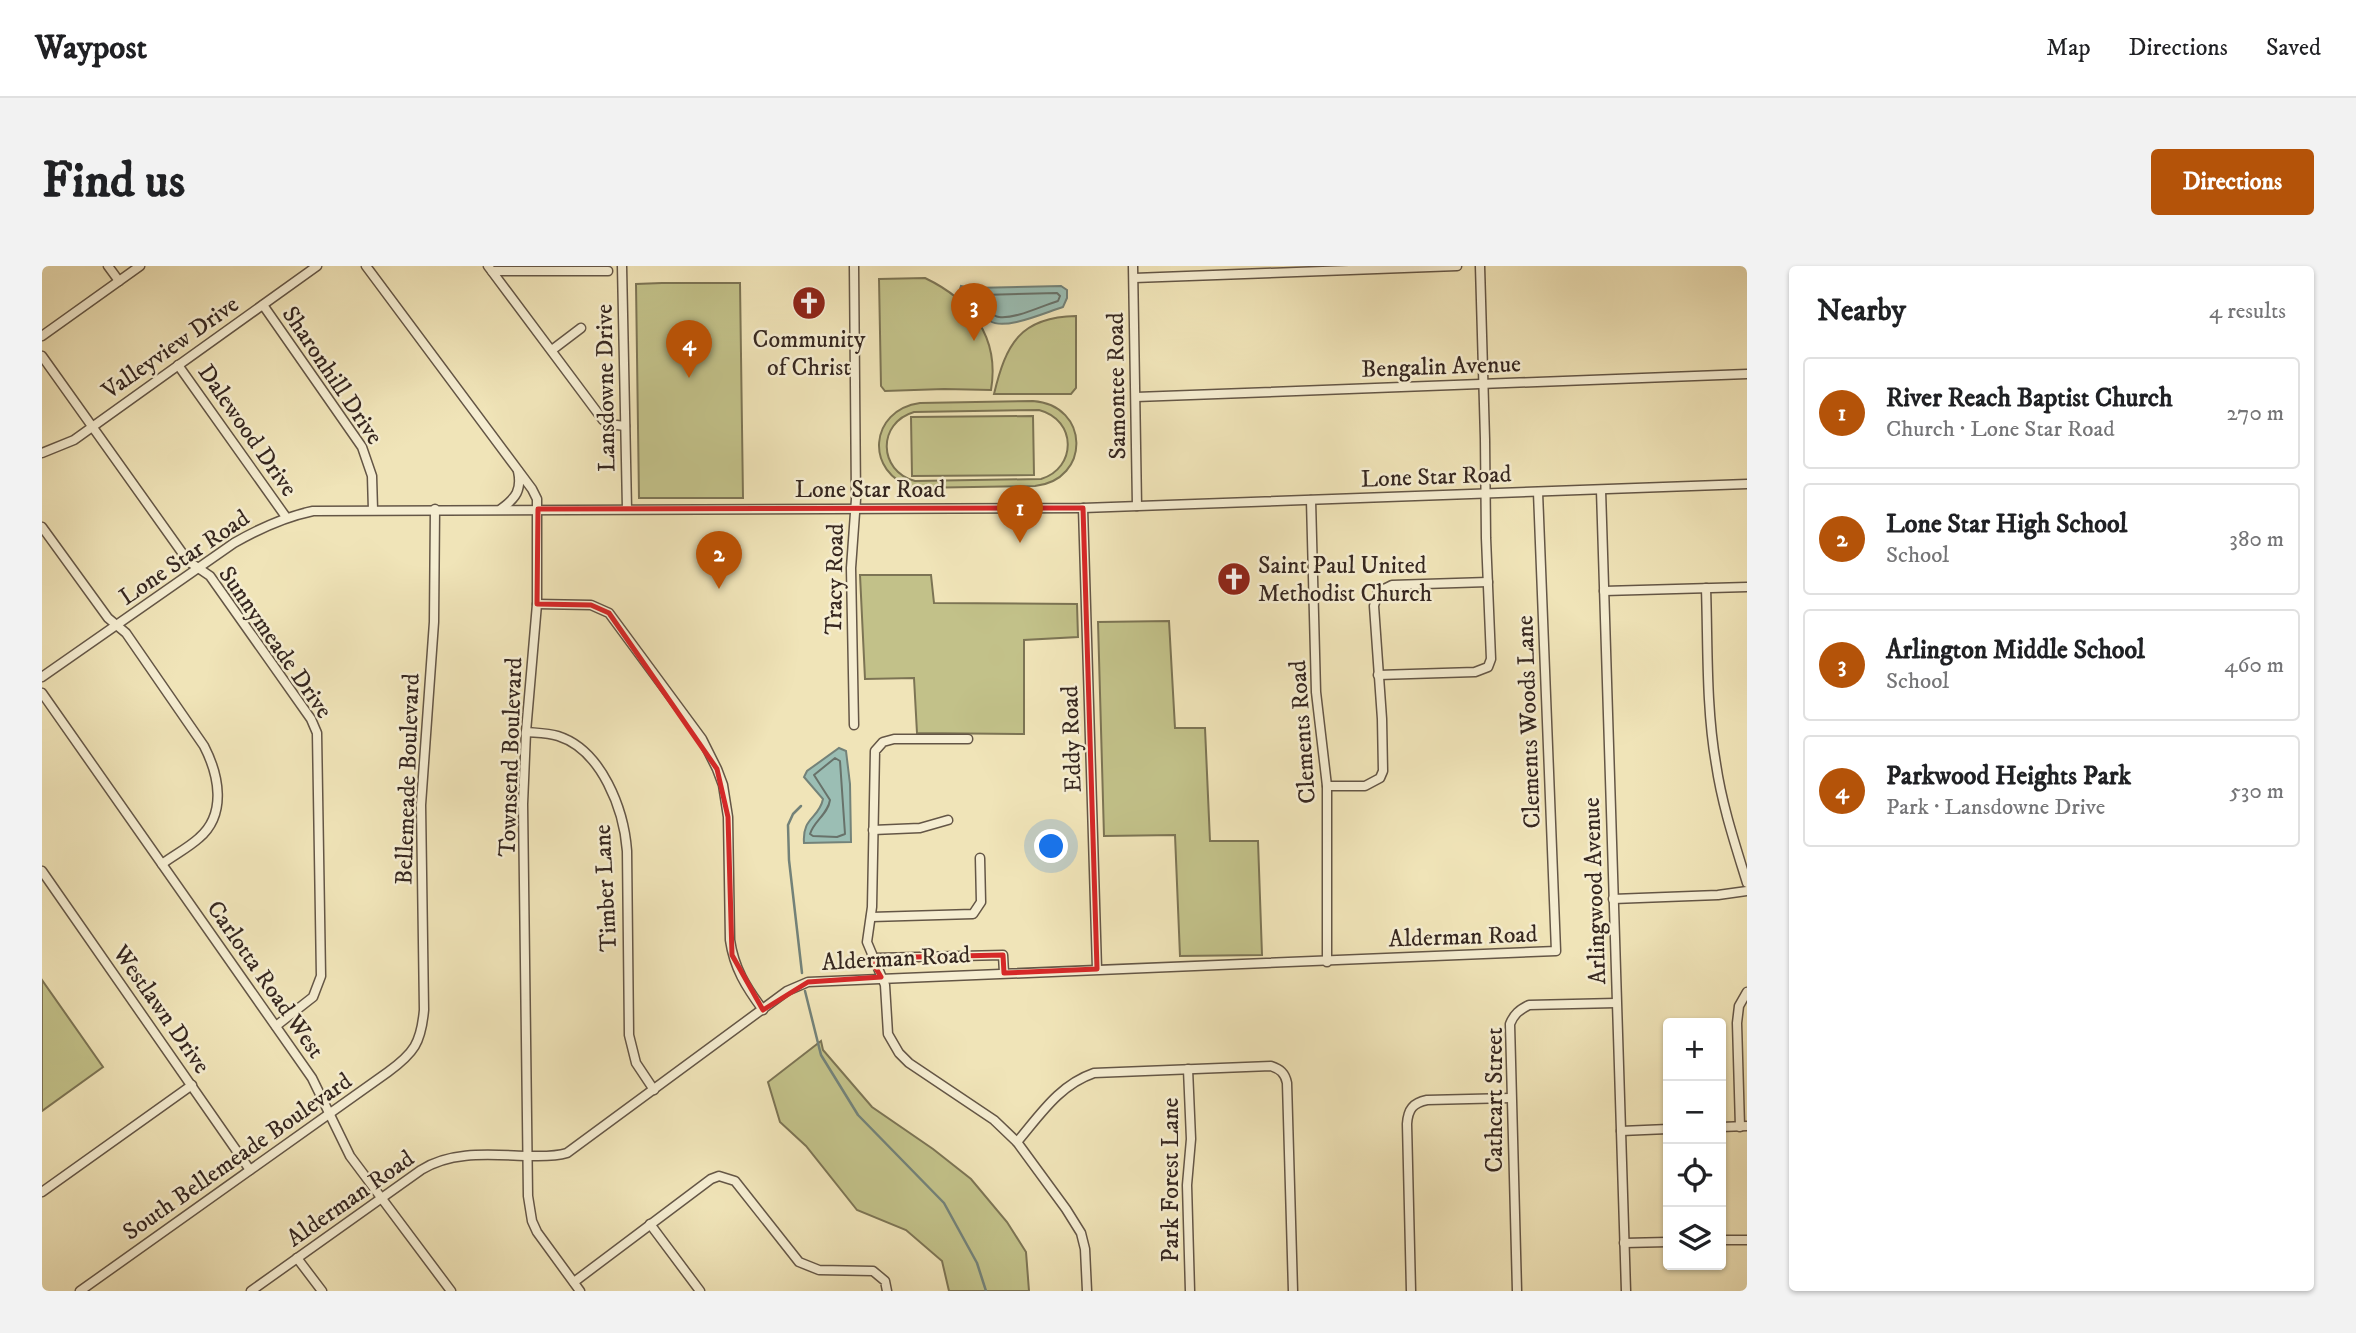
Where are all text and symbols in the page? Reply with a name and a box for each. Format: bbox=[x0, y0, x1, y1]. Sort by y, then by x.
text: Waypost bbox=[35, 28, 147, 69]
text: Map bbox=[2046, 33, 2091, 63]
text: Directions bbox=[2129, 33, 2228, 63]
text: Saved bbox=[2266, 33, 2321, 63]
button: Directions bbox=[2151, 149, 2314, 215]
text: Find us bbox=[42, 151, 185, 213]
pin: 3 bbox=[951, 283, 997, 341]
church icon: Community of Christ bbox=[790, 284, 828, 322]
street label: Valleyview Drive bbox=[96, 290, 245, 407]
text: Nearby bbox=[1817, 293, 1906, 330]
text: 4 results bbox=[2209, 297, 2286, 326]
street label: Sharonhill Drive bbox=[275, 301, 389, 450]
street label: Lansdowne Drive bbox=[590, 304, 622, 472]
street label: Samontee Road bbox=[1101, 312, 1133, 460]
pin: 4 bbox=[666, 320, 712, 378]
place label: Community of Christ bbox=[753, 325, 866, 383]
street label: Bengalin Avenue bbox=[1361, 349, 1521, 385]
street label: Dalewood Drive bbox=[191, 359, 304, 502]
text: River Reach Baptist Church bbox=[1886, 382, 2173, 415]
text: 1 bbox=[1838, 399, 1846, 428]
text: 270 m bbox=[2227, 399, 2284, 428]
text: Church · Lone Star Road bbox=[1886, 415, 2115, 444]
street label: Lone Star Road bbox=[1360, 459, 1512, 495]
street label: Lone Star Road bbox=[795, 475, 945, 505]
pin: 1 bbox=[997, 485, 1043, 543]
street label: Lone Star Road bbox=[114, 503, 255, 612]
text: Lone Star High School bbox=[1886, 508, 2127, 541]
street label: Tracy Road bbox=[819, 523, 851, 635]
text: 2 bbox=[1836, 525, 1848, 554]
text: 380 m bbox=[2229, 525, 2284, 554]
pin: 2 bbox=[696, 531, 742, 589]
text: School bbox=[1886, 541, 1949, 570]
place label: Saint Paul United Methodist Church bbox=[1258, 551, 1433, 609]
church icon: Saint Paul United Methodist Church bbox=[1215, 560, 1253, 598]
street label: Sunnymeade Drive bbox=[212, 561, 339, 725]
street label: Clements Woods Lane bbox=[1510, 615, 1548, 829]
text: Arlington Middle School bbox=[1886, 634, 2145, 667]
text: 3 bbox=[1838, 651, 1846, 680]
text: 460 m bbox=[2224, 651, 2284, 680]
street label: Townsend Boulevard bbox=[493, 657, 529, 857]
street label: Clements Road bbox=[1283, 659, 1323, 805]
text: School bbox=[1886, 667, 1949, 696]
street label: Bellemeade Boulevard bbox=[389, 673, 427, 885]
street label: Eddy Road bbox=[1055, 685, 1089, 793]
text: Parkwood Heights Park bbox=[1886, 760, 2131, 793]
text: 4 bbox=[1835, 777, 1849, 806]
text: 530 m bbox=[2229, 777, 2284, 806]
text: Park · Lansdowne Drive bbox=[1886, 793, 2105, 822]
street label: Arlingwood Avenue bbox=[1577, 797, 1613, 985]
street label: Timber Lane bbox=[588, 824, 624, 952]
your location bbox=[1034, 829, 1068, 863]
street label: Carlotta Road West bbox=[200, 895, 331, 1065]
street label: Alderman Road bbox=[1388, 919, 1538, 955]
street label: Westlawn Drive bbox=[105, 939, 217, 1080]
street label: Alderman Road bbox=[821, 940, 971, 978]
map controls bbox=[1663, 1018, 1726, 1270]
button: + bbox=[1663, 1018, 1726, 1081]
street label: Cathcart Street bbox=[1480, 1027, 1510, 1173]
street label: South Bellemeade Boulevard bbox=[117, 1066, 358, 1247]
button: − bbox=[1663, 1081, 1726, 1144]
street label: Park Forest Lane bbox=[1156, 1097, 1186, 1263]
street label: Alderman Road bbox=[281, 1144, 420, 1254]
button: locate bbox=[1663, 1144, 1726, 1207]
button: layers bbox=[1663, 1207, 1726, 1270]

